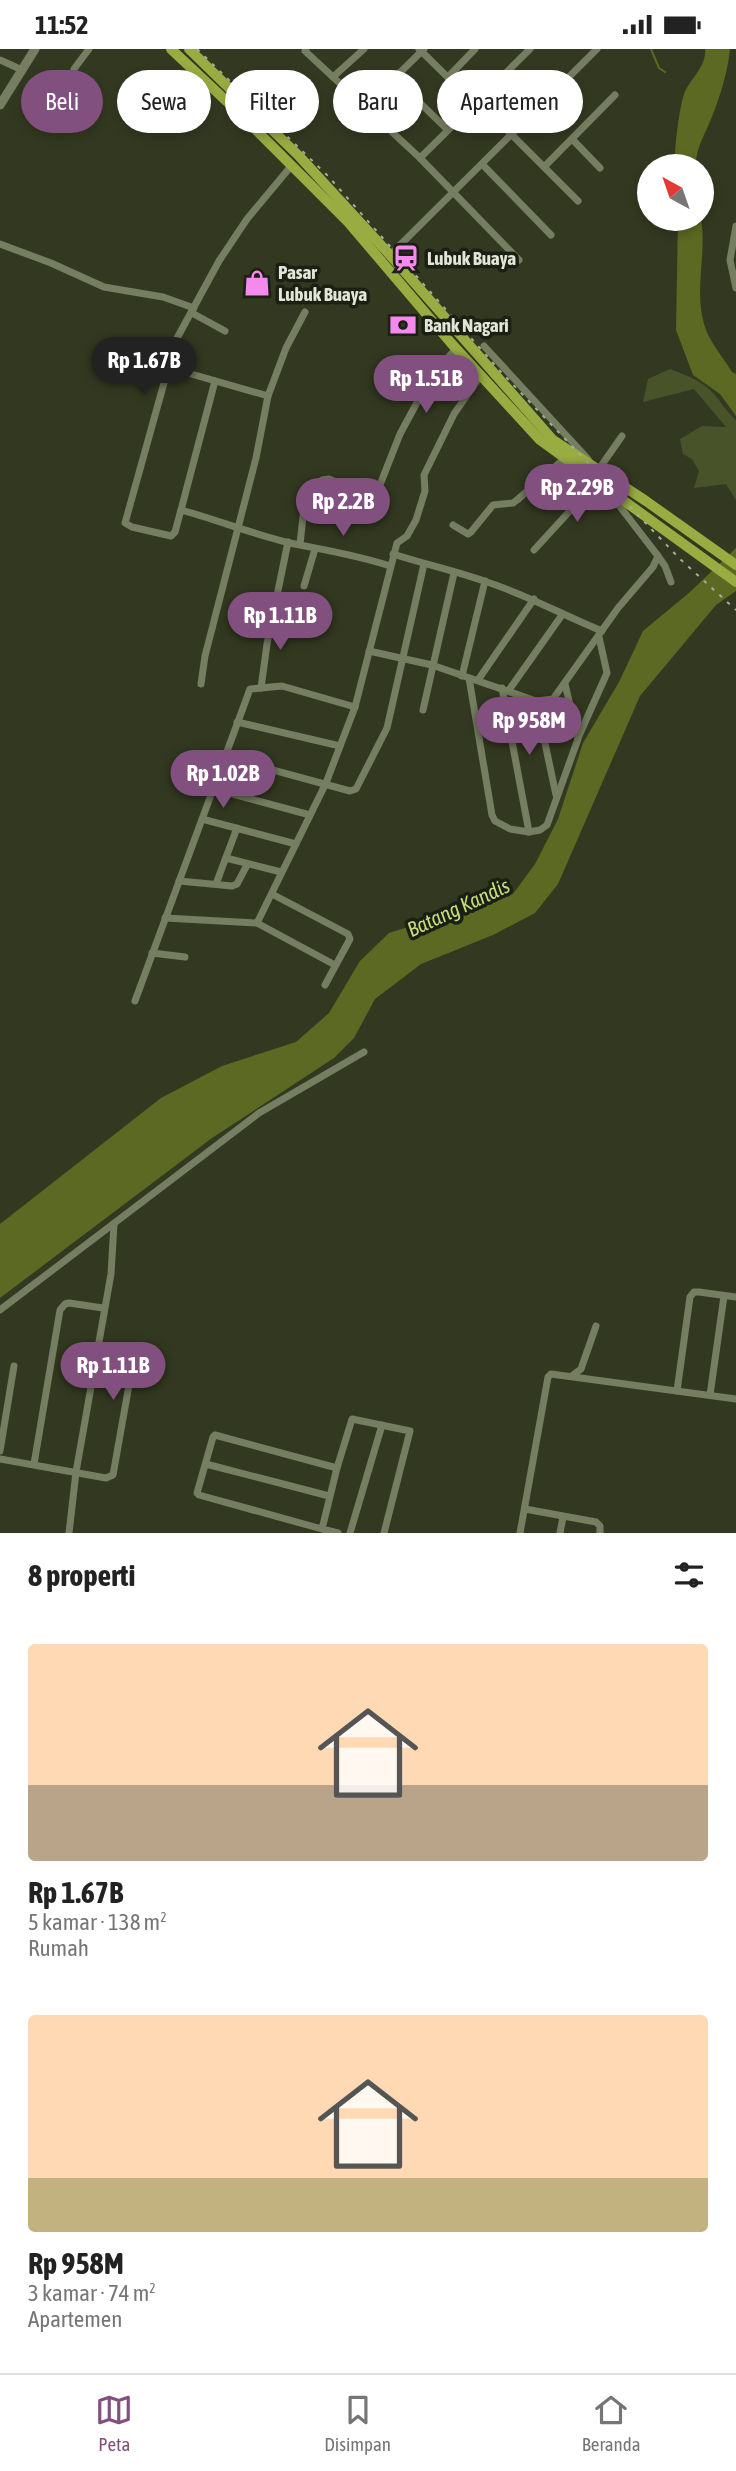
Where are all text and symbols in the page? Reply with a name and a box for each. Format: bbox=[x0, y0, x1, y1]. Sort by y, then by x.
text: 11:52 bbox=[35, 10, 89, 40]
chip: Beli bbox=[21, 70, 103, 133]
chip: Sewa bbox=[117, 70, 211, 133]
chip: Filter bbox=[225, 70, 319, 133]
chip: Baru bbox=[333, 70, 423, 133]
chip: Apartemen bbox=[437, 70, 583, 133]
north arrow bbox=[637, 154, 714, 231]
map controls bbox=[637, 154, 714, 231]
station icon: Lubuk Buaya bbox=[391, 243, 421, 273]
place label: Lubuk Buaya bbox=[427, 247, 516, 269]
place label: Pasar Lubuk Buaya bbox=[278, 261, 367, 305]
shop icon: Pasar Lubuk Buaya bbox=[242, 268, 272, 298]
bank icon: Bank Nagari bbox=[388, 310, 418, 340]
place label: Bank Nagari bbox=[424, 314, 509, 336]
pin: Rp 1.67B bbox=[72, 337, 216, 397]
text: Rp 1.67B bbox=[108, 347, 180, 373]
pin: Rp 1.51B bbox=[354, 355, 498, 415]
text: Rp 1.51B bbox=[390, 365, 462, 391]
pin: Rp 2.29B bbox=[505, 465, 649, 524]
text: Rp 2.29B bbox=[541, 474, 613, 500]
pin: Rp 2.2B bbox=[278, 479, 408, 538]
text: Rp 2.2B bbox=[312, 488, 374, 514]
pin: Rp 1.11B bbox=[208, 593, 352, 652]
text: Rp 1.11B bbox=[244, 602, 316, 628]
pin: Rp 958M bbox=[464, 697, 594, 757]
text: Rp 958M bbox=[492, 707, 566, 733]
pin: Rp 1.02B bbox=[151, 751, 295, 810]
text: Rp 1.02B bbox=[187, 760, 259, 786]
water label: Batang Kandis bbox=[403, 873, 513, 941]
pin: Rp 1.11B bbox=[41, 1343, 185, 1402]
text: Rp 1.11B bbox=[77, 1352, 149, 1378]
icon: filters bbox=[670, 1556, 708, 1594]
text: 8 properti bbox=[28, 1558, 135, 1592]
icon: home bbox=[305, 1690, 431, 1816]
text: Rp 1.67B bbox=[28, 1875, 123, 1909]
text: 5 kamar · 138 m² bbox=[28, 1909, 167, 1935]
text: Rumah bbox=[28, 1935, 89, 1961]
icon: home bbox=[305, 2061, 431, 2187]
text: Rp 958M bbox=[28, 2246, 124, 2280]
text: 3 kamar · 74 m² bbox=[28, 2280, 156, 2306]
text: Apartemen bbox=[28, 2306, 122, 2332]
tab: Peta bbox=[95, 2391, 133, 2455]
tab: Disimpan bbox=[324, 2391, 391, 2455]
tab: Beranda bbox=[582, 2391, 641, 2455]

